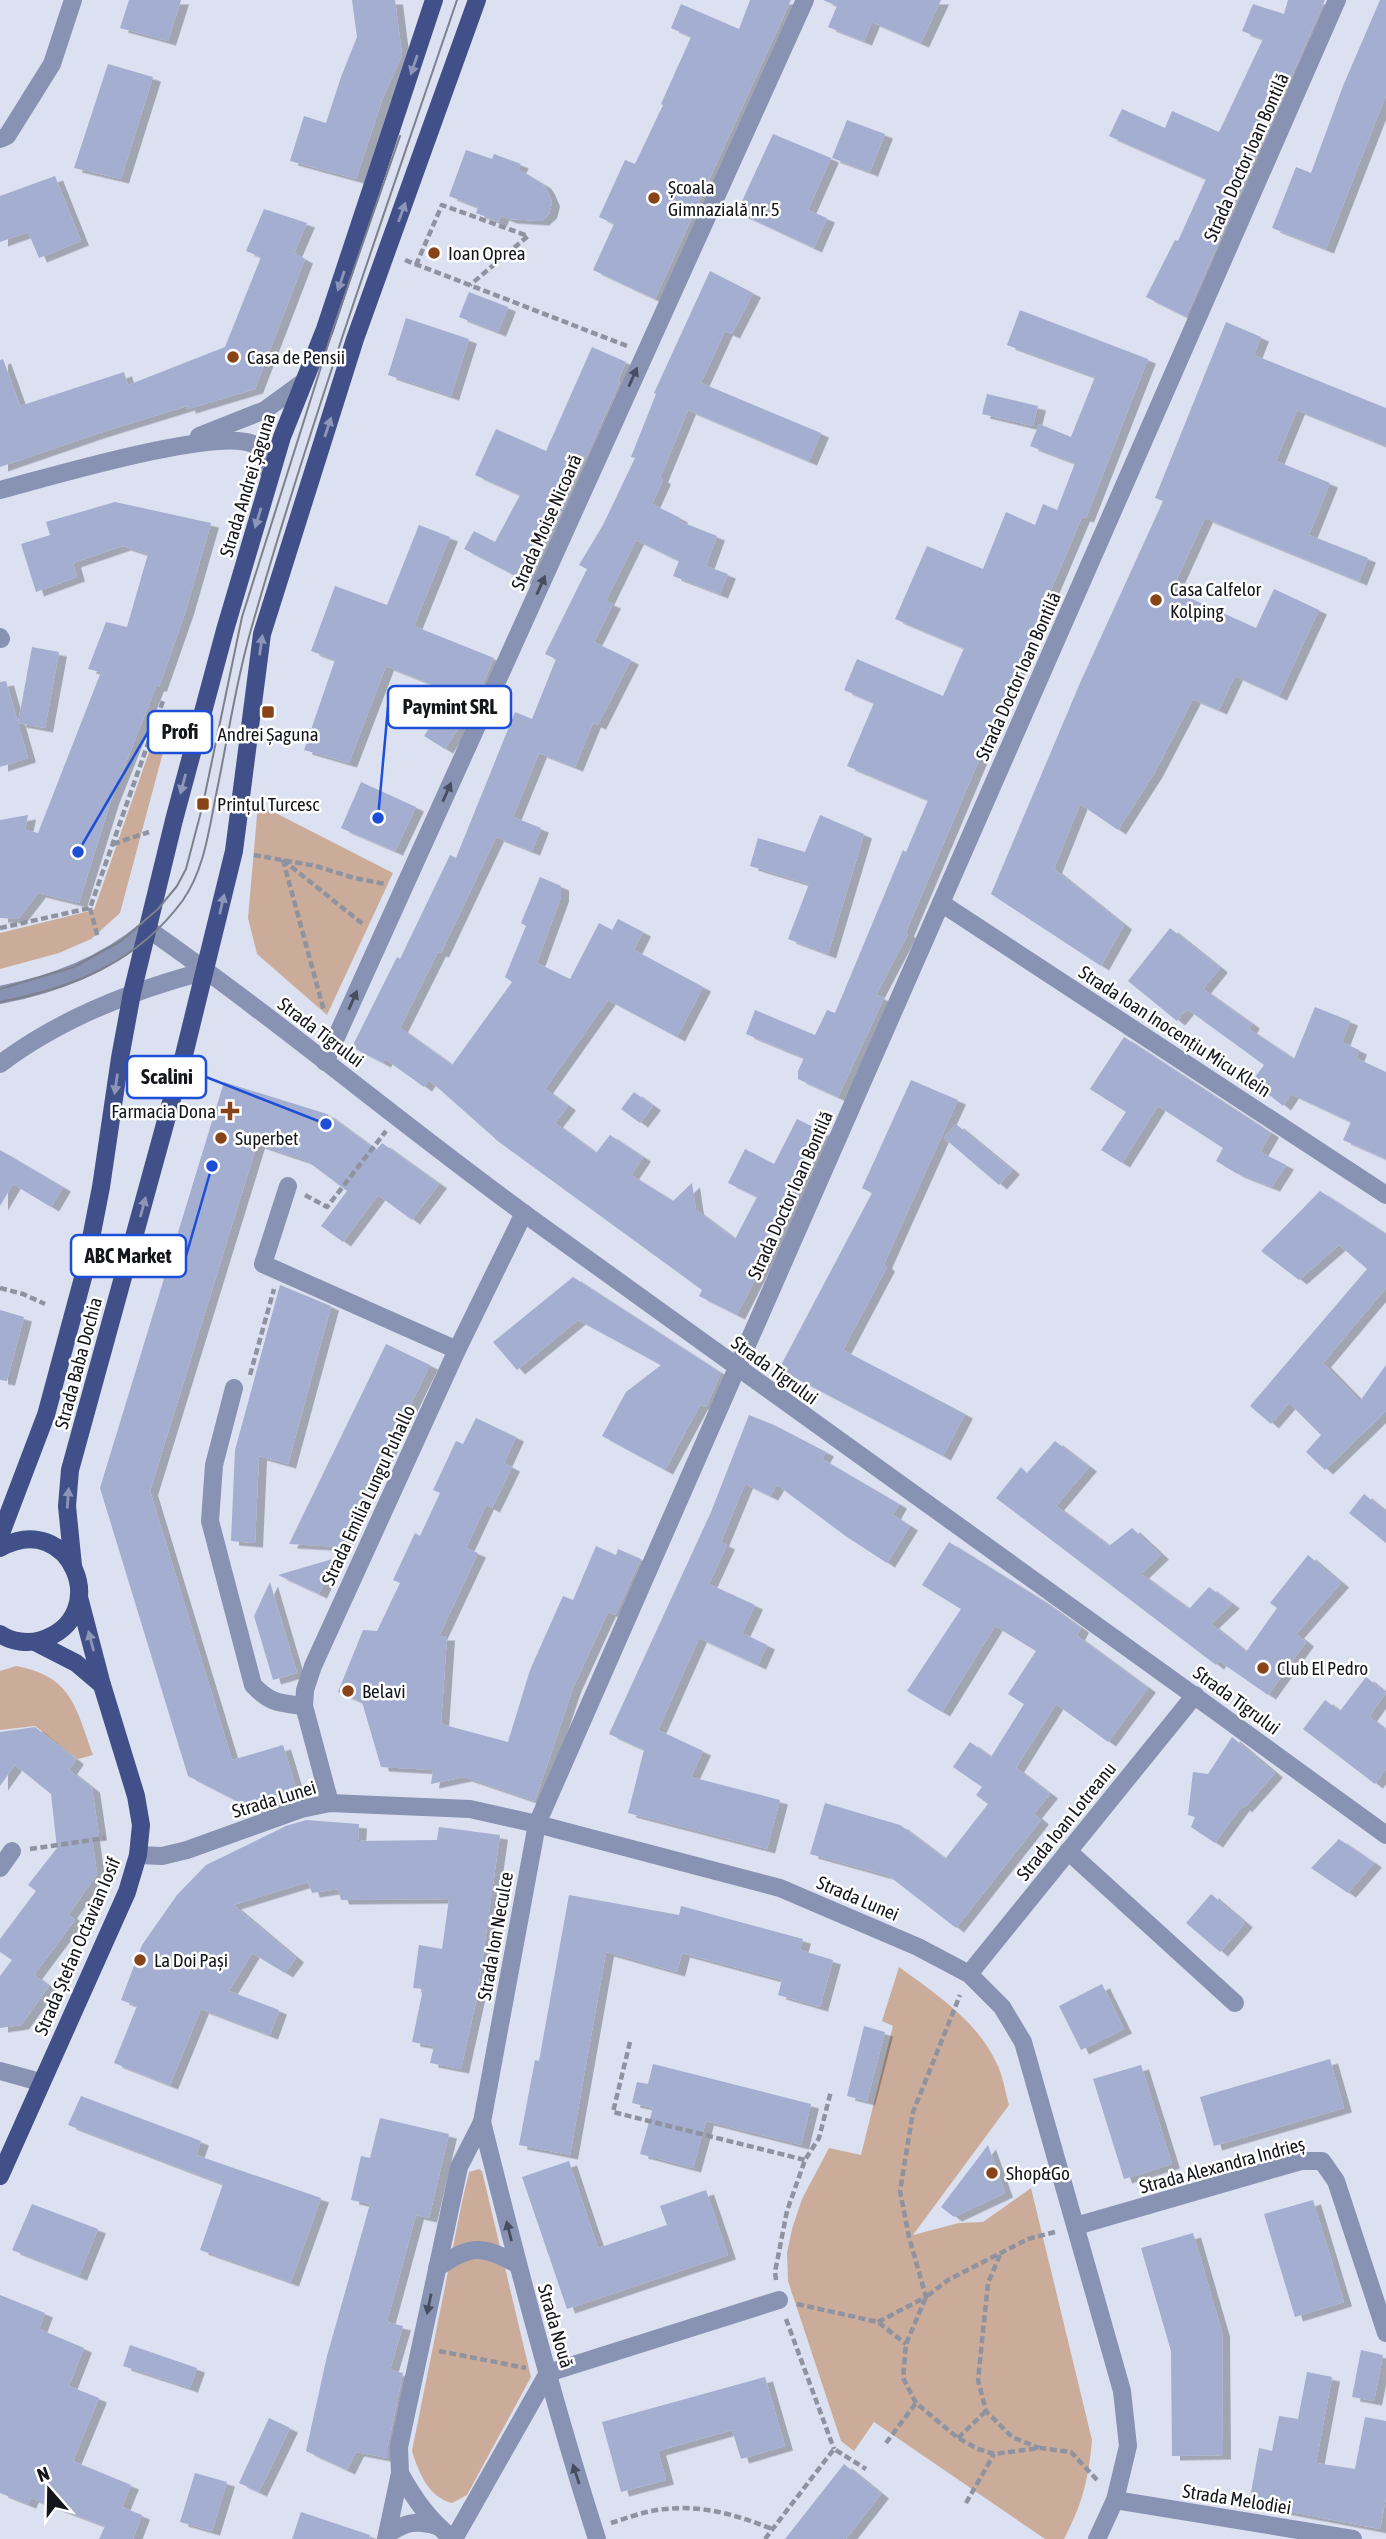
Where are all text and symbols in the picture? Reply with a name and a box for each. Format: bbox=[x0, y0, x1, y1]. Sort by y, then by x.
one-way arrow bbox=[408, 55, 419, 76]
street label: Strada Doctor Ioan Bontilă bbox=[1199, 69, 1293, 245]
place label: Școala Gimnazială nr. 5 bbox=[668, 176, 780, 220]
marker: Școala Gimnazială nr. 5 bbox=[646, 190, 662, 206]
one-way arrow bbox=[397, 202, 408, 223]
place label: Ioan Oprea bbox=[448, 242, 526, 264]
marker: Ioan Oprea bbox=[426, 245, 442, 261]
one-way arrow bbox=[336, 270, 346, 291]
place label: Casa de Pensii bbox=[247, 346, 345, 368]
marker: Casa de Pensii bbox=[225, 349, 241, 365]
one-way arrow bbox=[628, 367, 639, 388]
street label: Strada Andrei Șaguna bbox=[215, 411, 279, 559]
one-way arrow bbox=[323, 417, 333, 438]
street label: Strada Moise Nicoară bbox=[506, 451, 586, 593]
one-way arrow bbox=[252, 508, 262, 529]
one-way arrow bbox=[535, 575, 547, 595]
place label: Casa Calfelor Kolping bbox=[1170, 578, 1262, 622]
street label: Strada Doctor Ioan Bontilă bbox=[971, 588, 1065, 764]
marker: Casa Calfelor Kolping bbox=[1148, 592, 1164, 608]
one-way arrow bbox=[256, 633, 267, 655]
callout: Paymint SRL bbox=[388, 686, 511, 728]
text: Paymint SRL bbox=[403, 694, 497, 718]
marker: Andrei Șaguna bbox=[260, 704, 276, 720]
callout: Profi bbox=[148, 711, 212, 753]
text: Profi bbox=[162, 719, 198, 743]
place label: Andrei Șaguna bbox=[218, 723, 318, 745]
one-way arrow bbox=[178, 774, 188, 795]
one-way arrow bbox=[442, 782, 453, 803]
place label: Prințul Turcesc bbox=[217, 793, 320, 815]
marker: Prințul Turcesc bbox=[195, 796, 211, 812]
one-way arrow bbox=[217, 893, 228, 915]
street label: Strada Ioan Inocențiu Micu Klein bbox=[1075, 961, 1275, 1101]
one-way arrow bbox=[347, 990, 359, 1010]
street label: Strada Tigrului bbox=[274, 993, 368, 1071]
callout: Scalini bbox=[127, 1056, 206, 1098]
text: Scalini bbox=[141, 1064, 193, 1088]
one-way arrow bbox=[110, 1073, 121, 1095]
place label: Farmacia Dona bbox=[111, 1100, 216, 1122]
marker: Farmacia Dona bbox=[222, 1103, 238, 1119]
street label: Strada Doctor Ioan Bontilă bbox=[743, 1107, 837, 1283]
place label: Superbet bbox=[235, 1127, 299, 1149]
marker: Superbet bbox=[213, 1130, 229, 1146]
one-way arrow bbox=[138, 1196, 148, 1217]
callout: ABC Market bbox=[71, 1235, 186, 1277]
text: ABC Market bbox=[83, 1243, 172, 1267]
street label: Strada Baba Dochia bbox=[50, 1295, 106, 1431]
street label: Strada Tigrului bbox=[727, 1331, 823, 1409]
street label: Strada Emilia Lungu Puhallo bbox=[317, 1401, 419, 1588]
one-way arrow bbox=[63, 1487, 74, 1509]
one-way arrow bbox=[85, 1630, 96, 1652]
place label: Club El Pedro bbox=[1277, 1657, 1368, 1679]
marker: Club El Pedro bbox=[1255, 1660, 1271, 1676]
street label: Strada Tigrului bbox=[1189, 1661, 1285, 1739]
place label: Belavi bbox=[362, 1680, 406, 1702]
marker: Belavi bbox=[340, 1683, 356, 1699]
street label: Strada Ioan Lotreanu bbox=[1012, 1757, 1120, 1885]
street label: Strada Lunei bbox=[229, 1776, 319, 1822]
street label: Strada Ștefan Octavian Iosif bbox=[30, 1854, 124, 2038]
street label: Strada Ion Neculce bbox=[473, 1870, 517, 2002]
street label: Strada Lunei bbox=[814, 1871, 902, 1925]
place label: La Doi Pași bbox=[154, 1949, 228, 1971]
marker: La Doi Pași bbox=[132, 1952, 148, 1968]
street label: Strada Alexandra Indrieș bbox=[1137, 2132, 1307, 2198]
place label: Shop&Go bbox=[1006, 2162, 1070, 2184]
marker: Shop&Go bbox=[984, 2165, 1000, 2181]
one-way arrow bbox=[503, 2220, 514, 2242]
street label: Strada Nouă bbox=[534, 2282, 578, 2370]
one-way arrow bbox=[424, 2293, 435, 2315]
north arrow bbox=[14, 2455, 84, 2525]
text: N bbox=[34, 2462, 52, 2486]
one-way arrow bbox=[571, 2463, 581, 2484]
street label: Strada Melodiei bbox=[1181, 2480, 1293, 2518]

